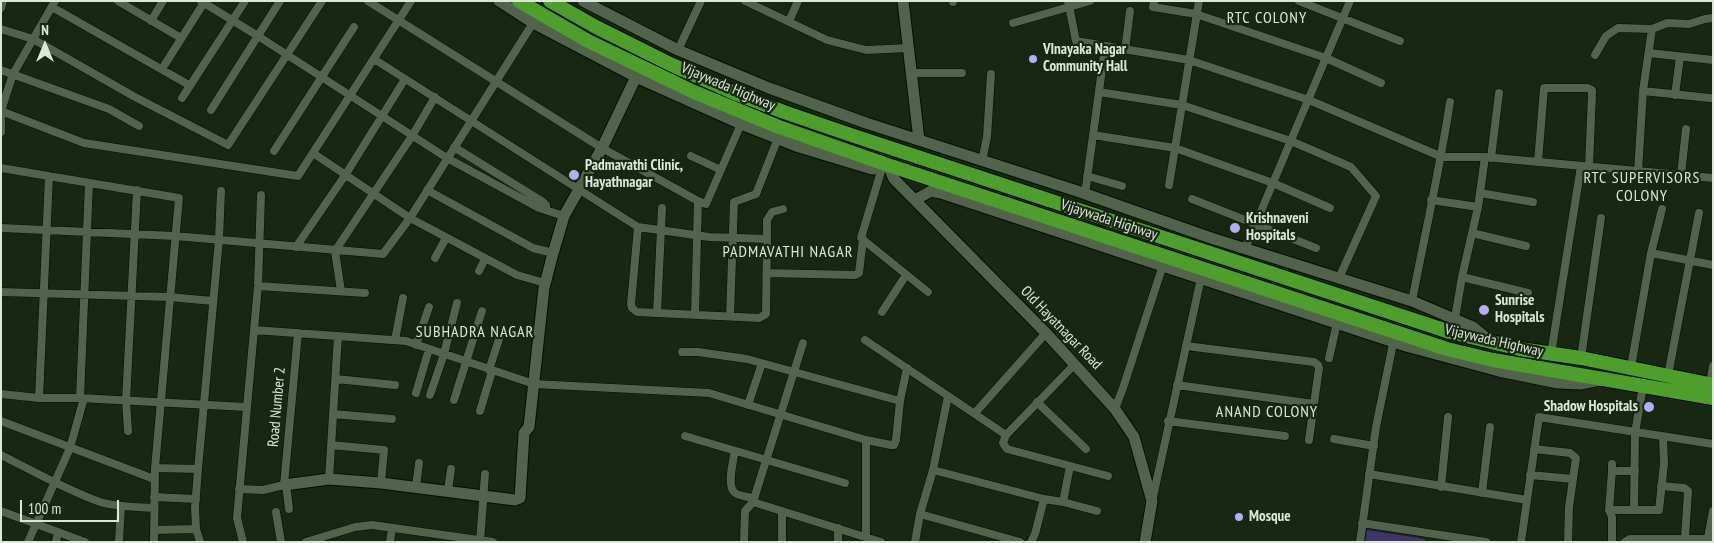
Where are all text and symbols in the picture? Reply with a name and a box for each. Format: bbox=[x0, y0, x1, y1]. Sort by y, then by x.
district label: RTC COLONY bbox=[1226, 8, 1308, 28]
north arrow bbox=[20, 20, 70, 70]
text: N bbox=[41, 21, 49, 39]
place label: VInayaka Nagar Community Hall bbox=[1043, 41, 1127, 76]
marker: VInayaka Nagar Community Hall bbox=[1027, 53, 1039, 65]
street label: Vijaywada Highway bbox=[678, 59, 778, 115]
place label: Padmavathi Clinic, Hayathnagar bbox=[585, 157, 683, 192]
marker: Padmavathi Clinic, Hayathnagar bbox=[567, 168, 581, 182]
district label: RTC SUPERVISORS COLONY bbox=[1582, 168, 1702, 206]
street label: Vijaywada Highway bbox=[1058, 196, 1160, 244]
place label: Krishnaveni Hospitals bbox=[1246, 210, 1309, 245]
marker: Krishnaveni Hospitals bbox=[1228, 221, 1242, 235]
district label: PADMAVATHI NAGAR bbox=[721, 242, 855, 262]
street label: Old Hayatnagar Road bbox=[1017, 282, 1105, 374]
place label: Sunrise Hospitals bbox=[1495, 292, 1544, 327]
marker: Sunrise Hospitals bbox=[1477, 303, 1491, 317]
street label: Vijaywada Highway bbox=[1443, 321, 1545, 361]
district label: SUBHADRA NAGAR bbox=[414, 322, 536, 342]
street label: Road Number 2 bbox=[265, 366, 289, 448]
place label: Shadow Hospitals bbox=[1544, 398, 1638, 416]
marker: Shadow Hospitals bbox=[1642, 400, 1656, 414]
district label: ANAND COLONY bbox=[1214, 402, 1320, 422]
scale bar bbox=[22, 490, 121, 522]
text: 100 m bbox=[28, 499, 61, 518]
place label: Mosque bbox=[1249, 508, 1291, 526]
marker: Mosque bbox=[1233, 511, 1245, 523]

